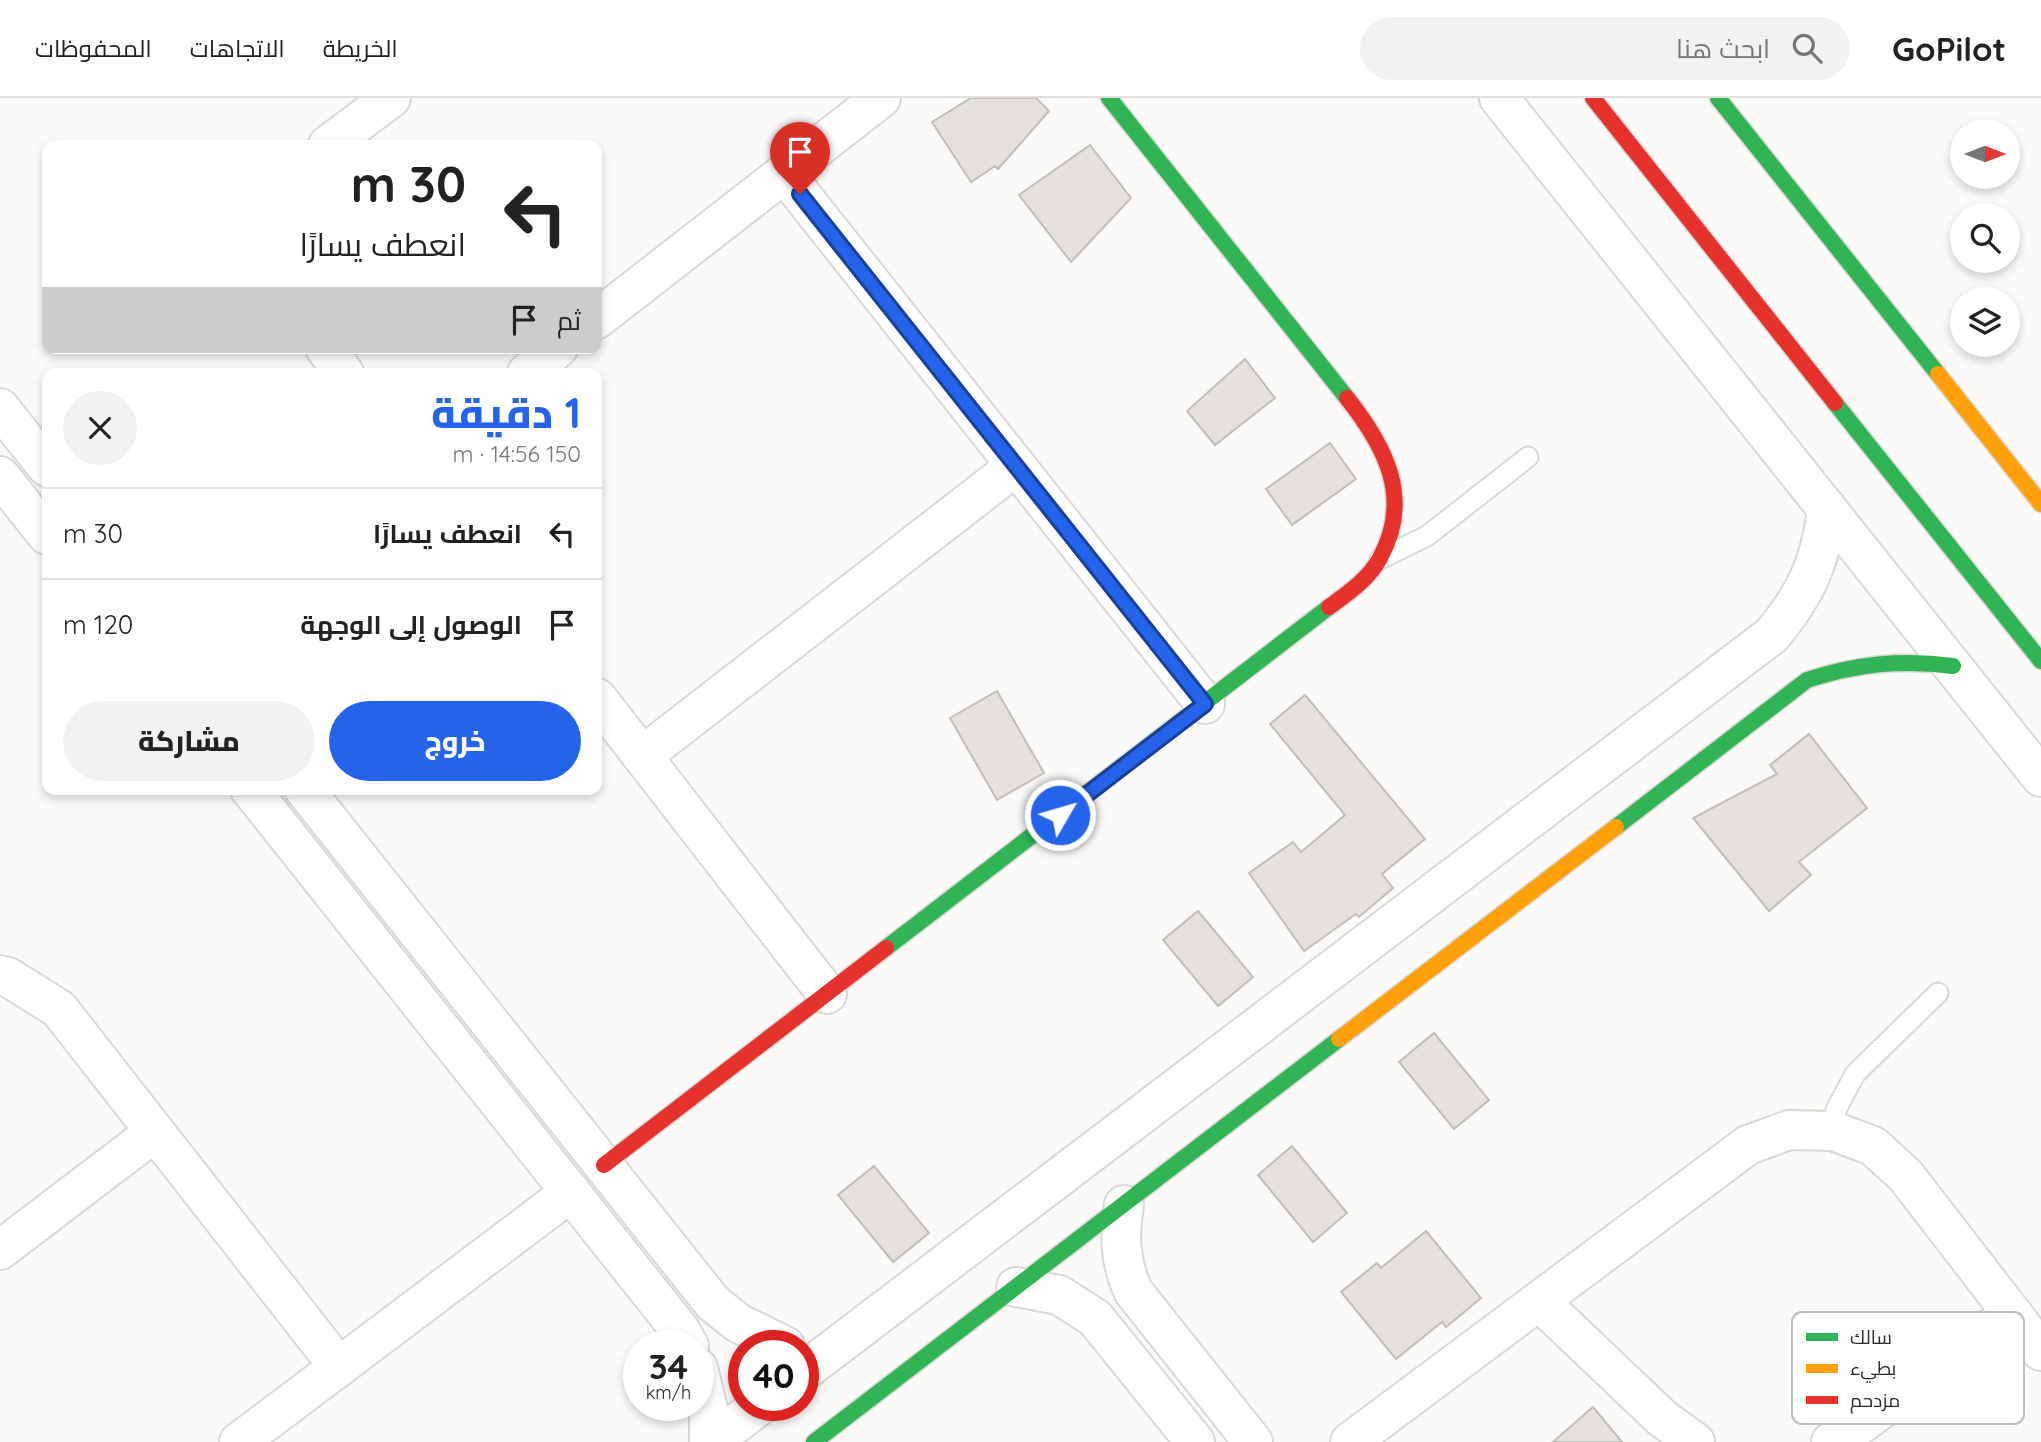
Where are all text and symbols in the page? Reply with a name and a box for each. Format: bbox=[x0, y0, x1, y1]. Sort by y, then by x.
search box bbox=[1360, 17, 1850, 80]
text: GoPilot bbox=[1892, 28, 2006, 69]
icon: search bbox=[1788, 29, 1826, 67]
text: ابحث هنا bbox=[1676, 32, 1770, 65]
text: المحفوظات bbox=[35, 33, 152, 63]
text: الاتجاهات bbox=[190, 33, 285, 63]
text: الخريطة bbox=[323, 33, 398, 63]
north arrow bbox=[1950, 119, 2020, 189]
map controls bbox=[1950, 119, 2020, 357]
pin bbox=[770, 122, 830, 194]
icon: arrive bbox=[781, 133, 819, 171]
text: 30 m bbox=[351, 153, 466, 214]
icon: left bbox=[490, 168, 581, 259]
button: search bbox=[1950, 203, 2020, 273]
text: انعطف يسارًا bbox=[300, 224, 466, 264]
button: layers bbox=[1950, 287, 2020, 357]
icon: arrive bbox=[505, 301, 543, 339]
text: ثم bbox=[557, 304, 581, 337]
text: 1 دقيقة bbox=[431, 386, 581, 439]
button: close bbox=[63, 391, 137, 465]
text: 150 m · 14:56 bbox=[452, 439, 581, 468]
icon: left bbox=[543, 515, 581, 553]
text: 30 m bbox=[63, 517, 123, 550]
text: انعطف يسارًا bbox=[373, 517, 522, 550]
icon: arrive bbox=[543, 606, 581, 644]
text: 120 m bbox=[63, 608, 133, 641]
text: الوصول إلى الوجهة bbox=[300, 608, 522, 641]
button: مشاركة bbox=[63, 701, 315, 781]
button: خروج bbox=[329, 701, 581, 781]
position arrow bbox=[1023, 778, 1097, 852]
legend bbox=[1792, 1312, 2024, 1424]
text: سالك bbox=[1850, 1325, 1892, 1349]
speed limit sign: 40 bbox=[728, 1330, 819, 1421]
text: 34 bbox=[649, 1344, 688, 1388]
text: بطيء bbox=[1850, 1356, 1896, 1383]
text: km/h bbox=[646, 1381, 691, 1404]
text: مزدحم bbox=[1850, 1388, 1900, 1414]

